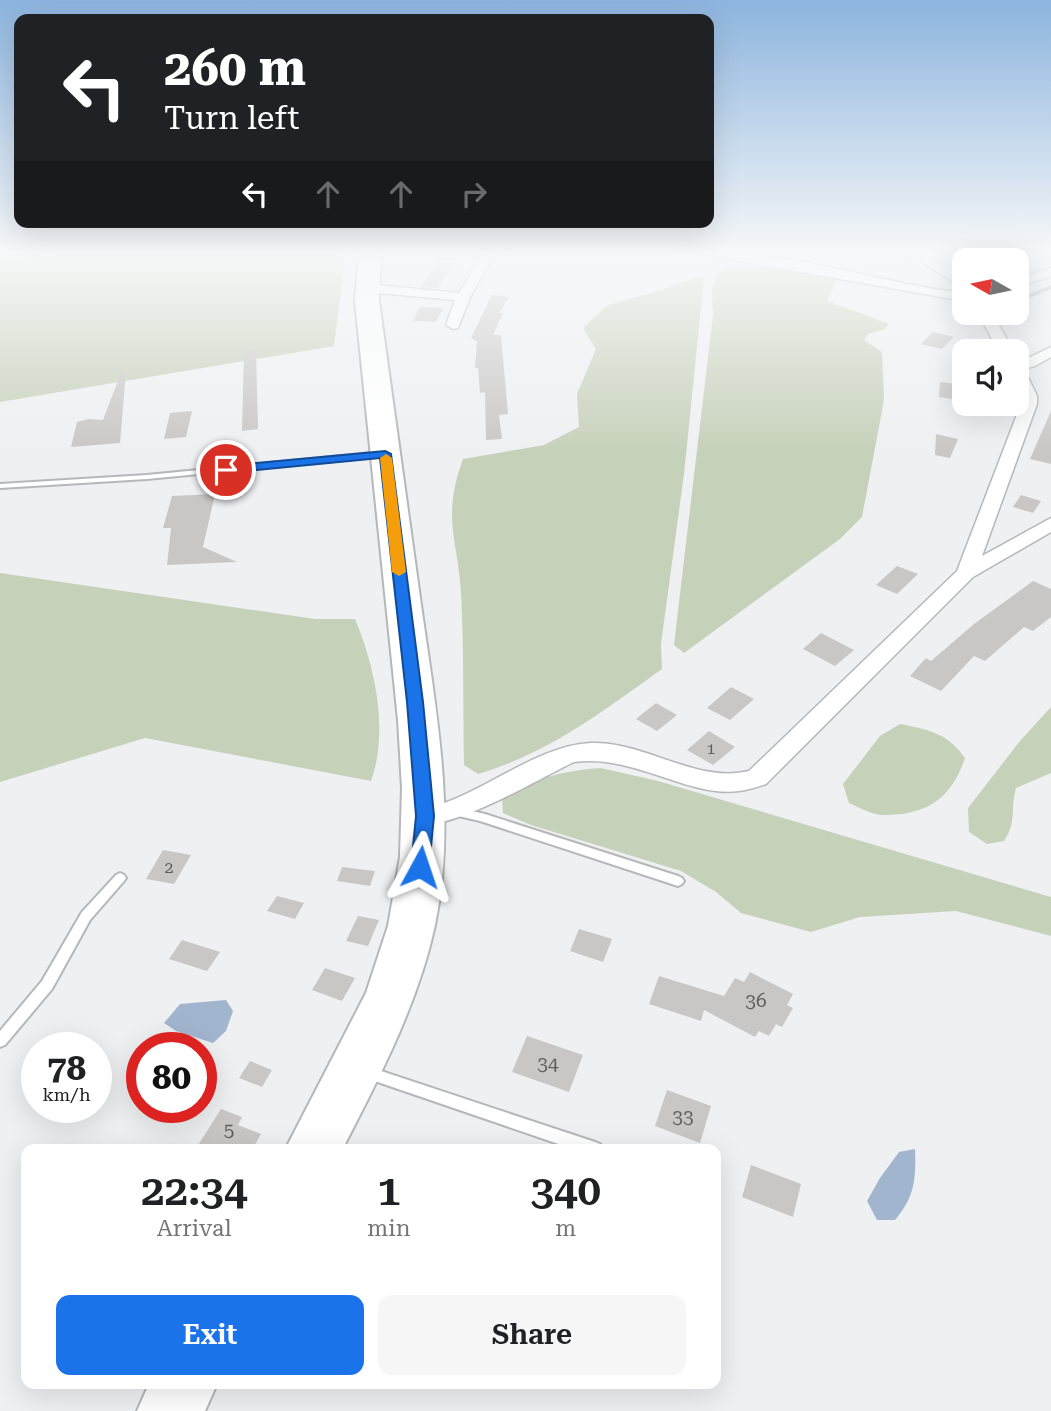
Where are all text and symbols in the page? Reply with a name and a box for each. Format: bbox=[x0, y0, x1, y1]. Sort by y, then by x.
text: 260 m bbox=[164, 40, 306, 97]
icon: left bbox=[49, 42, 140, 133]
text: Turn left bbox=[164, 99, 299, 137]
icon: left bbox=[236, 175, 274, 213]
icon: ahead bbox=[309, 175, 347, 213]
icon: ahead bbox=[382, 175, 420, 213]
icon: right bbox=[455, 175, 493, 213]
north arrow bbox=[952, 248, 1029, 326]
map controls bbox=[952, 248, 1029, 416]
button: sound bbox=[952, 339, 1029, 416]
pin bbox=[196, 440, 256, 500]
icon: arrive bbox=[207, 451, 245, 489]
house number: 1 bbox=[707, 739, 716, 758]
position arrow bbox=[383, 830, 457, 904]
house number: 2 bbox=[165, 858, 174, 877]
house number: 36 bbox=[745, 989, 767, 1012]
speed limit sign: 80 bbox=[126, 1032, 217, 1123]
text: 78 bbox=[47, 1048, 86, 1089]
house number: 34 bbox=[537, 1052, 559, 1075]
text: km/h bbox=[42, 1084, 91, 1105]
house number: 33 bbox=[672, 1105, 694, 1128]
house number: 5 bbox=[224, 1118, 234, 1141]
text: 22:34 bbox=[141, 1166, 247, 1215]
text: 1 bbox=[377, 1166, 401, 1215]
text: 340 bbox=[530, 1166, 601, 1215]
text: Arrival bbox=[157, 1215, 232, 1242]
text: min bbox=[367, 1215, 411, 1242]
text: m bbox=[555, 1215, 576, 1242]
button: Exit bbox=[56, 1295, 364, 1375]
button: Share bbox=[378, 1295, 686, 1375]

